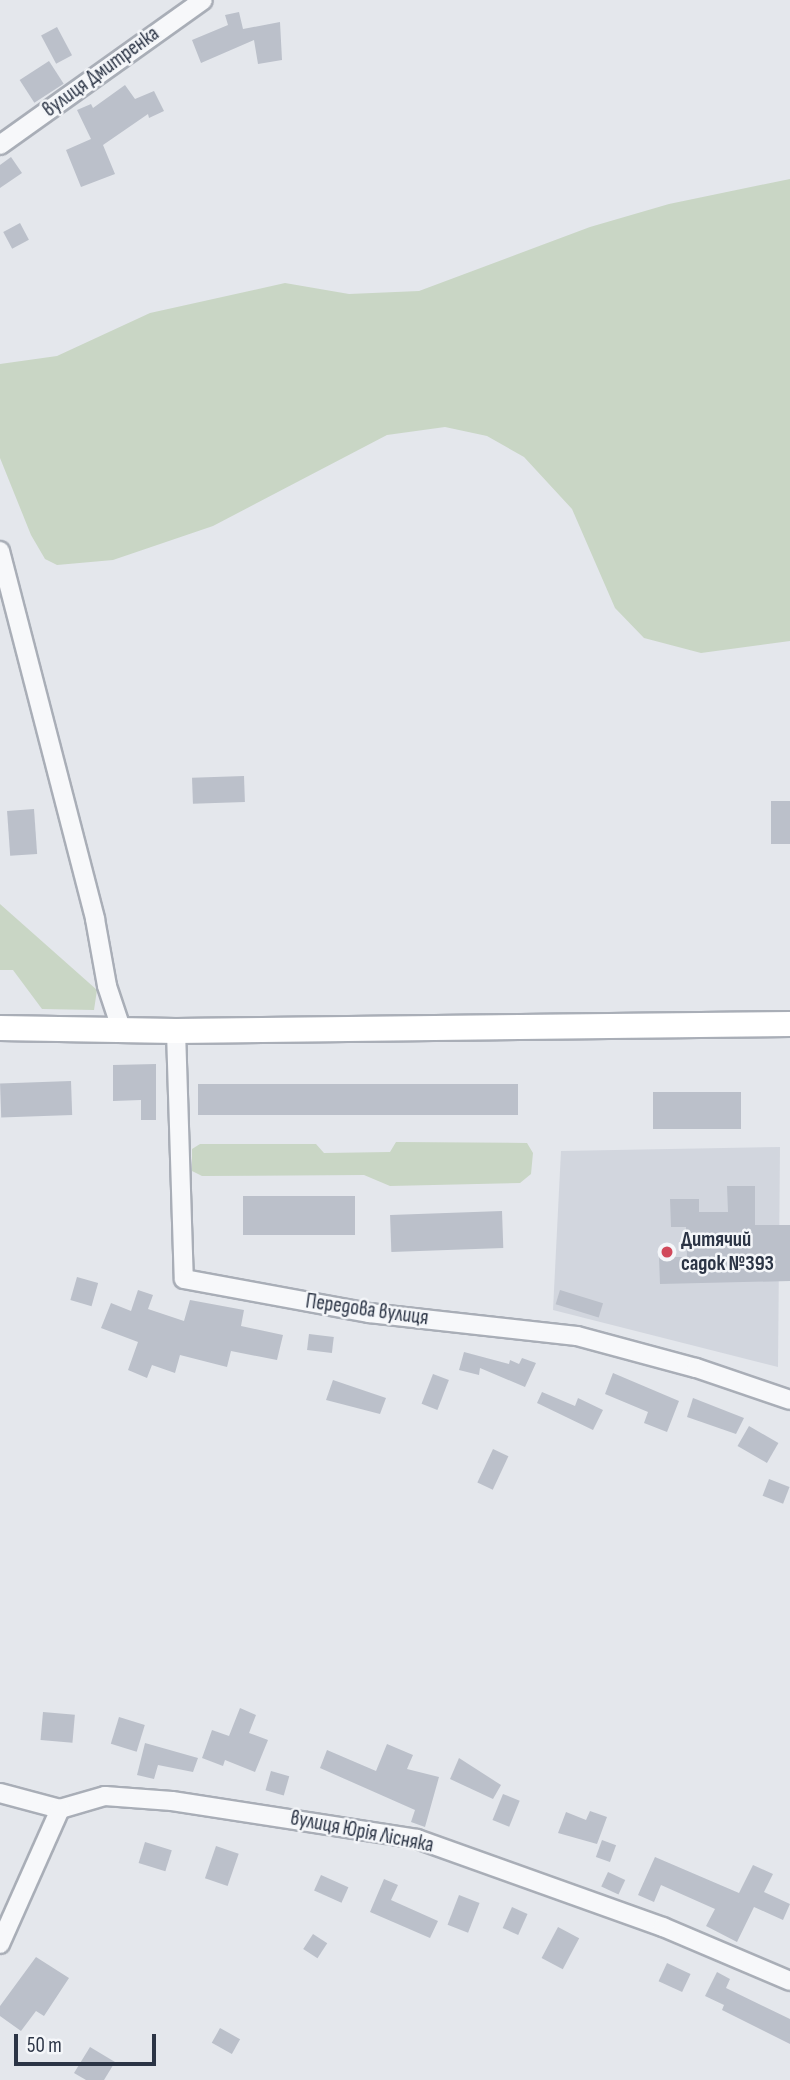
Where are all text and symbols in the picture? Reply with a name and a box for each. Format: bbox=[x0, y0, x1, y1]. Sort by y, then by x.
street label: вулиця Дмитренка bbox=[38, 21, 164, 123]
place label: Дитячий садок №393 bbox=[681, 1227, 774, 1277]
marker: Дитячий садок №393 bbox=[659, 1244, 675, 1260]
street label: Передова вулиця bbox=[304, 1289, 430, 1331]
street label: вулиця Юрія Лісняка bbox=[288, 1806, 436, 1858]
scale bar bbox=[18, 2021, 159, 2064]
text: 50 m bbox=[27, 2033, 62, 2058]

